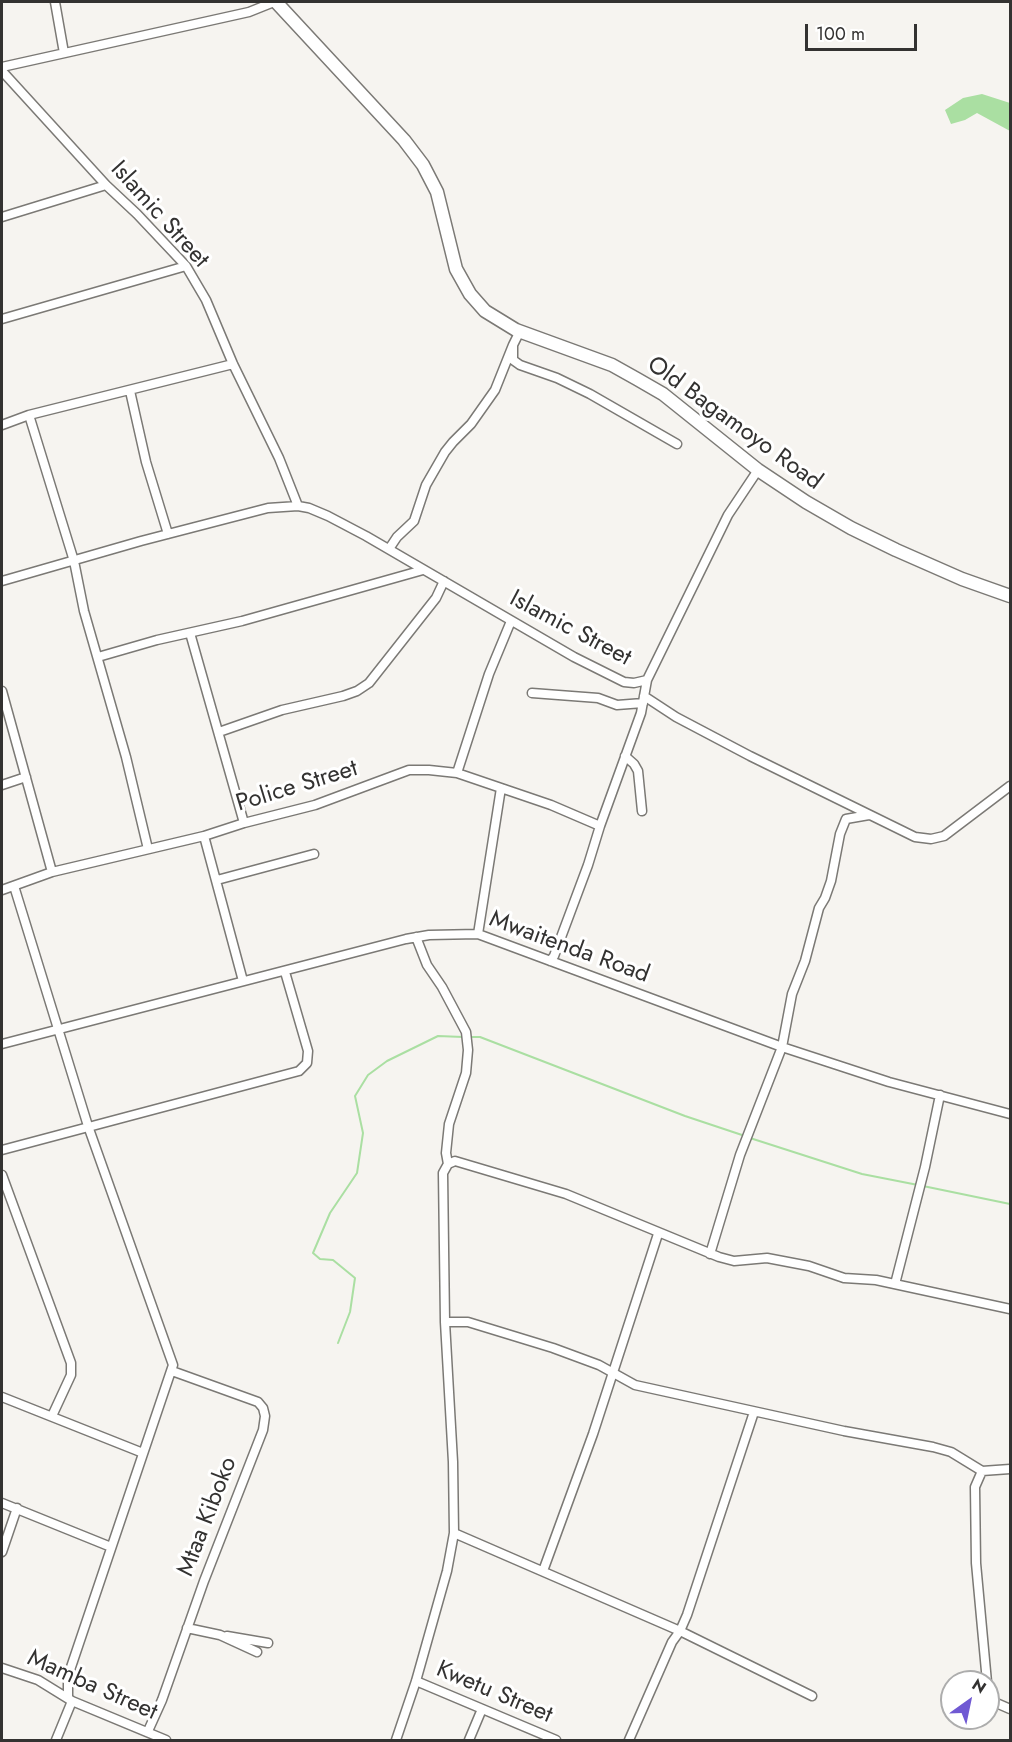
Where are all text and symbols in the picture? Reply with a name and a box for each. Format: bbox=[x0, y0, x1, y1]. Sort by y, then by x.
scale bar bbox=[808, 12, 920, 50]
text: 100 m bbox=[816, 21, 865, 47]
street label: Islamic Street bbox=[104, 156, 214, 274]
street label: Old Bagamoyo Road bbox=[641, 351, 827, 497]
street label: Islamic Street bbox=[504, 585, 636, 673]
street label: Police Street bbox=[233, 755, 361, 819]
street label: Mwaitenda Road bbox=[485, 906, 653, 990]
street label: Mtaa Kiboko bbox=[172, 1453, 244, 1581]
street label: Mamba Street bbox=[22, 1644, 162, 1728]
street label: Kwetu Street bbox=[432, 1656, 556, 1730]
north arrow bbox=[940, 1670, 1000, 1730]
text: N bbox=[967, 1673, 991, 1699]

